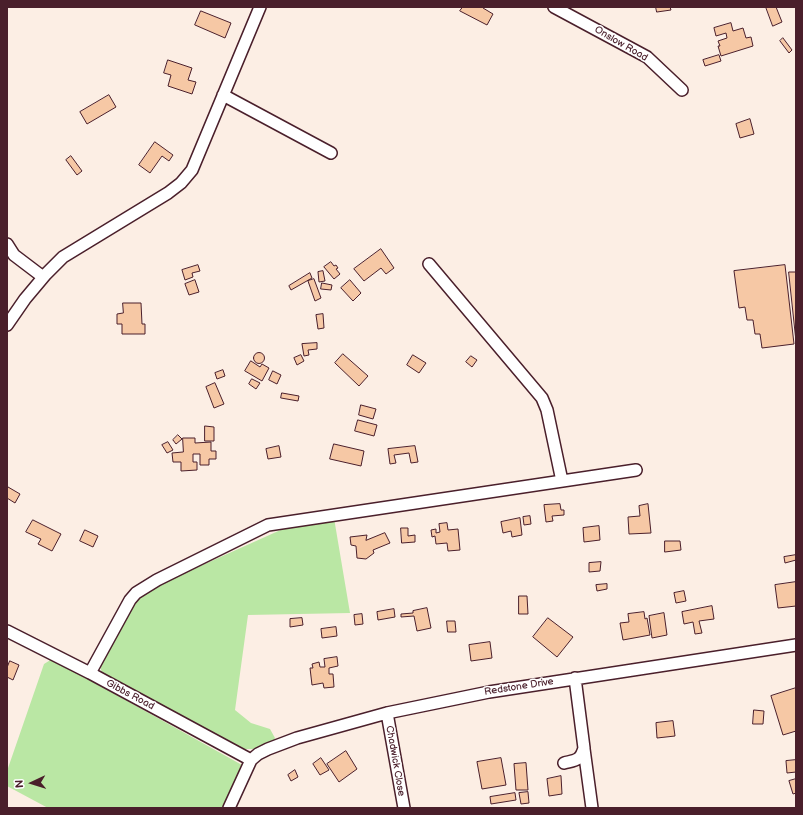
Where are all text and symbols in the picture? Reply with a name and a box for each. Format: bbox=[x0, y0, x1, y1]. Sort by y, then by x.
street label: Onslow Road bbox=[592, 24, 650, 64]
street label: Redstone Drive bbox=[484, 676, 554, 698]
street label: Gibbs Road bbox=[104, 677, 156, 713]
street label: Chadwick Close bbox=[383, 725, 407, 797]
north arrow bbox=[12, 763, 52, 803]
text: N bbox=[13, 779, 26, 788]

